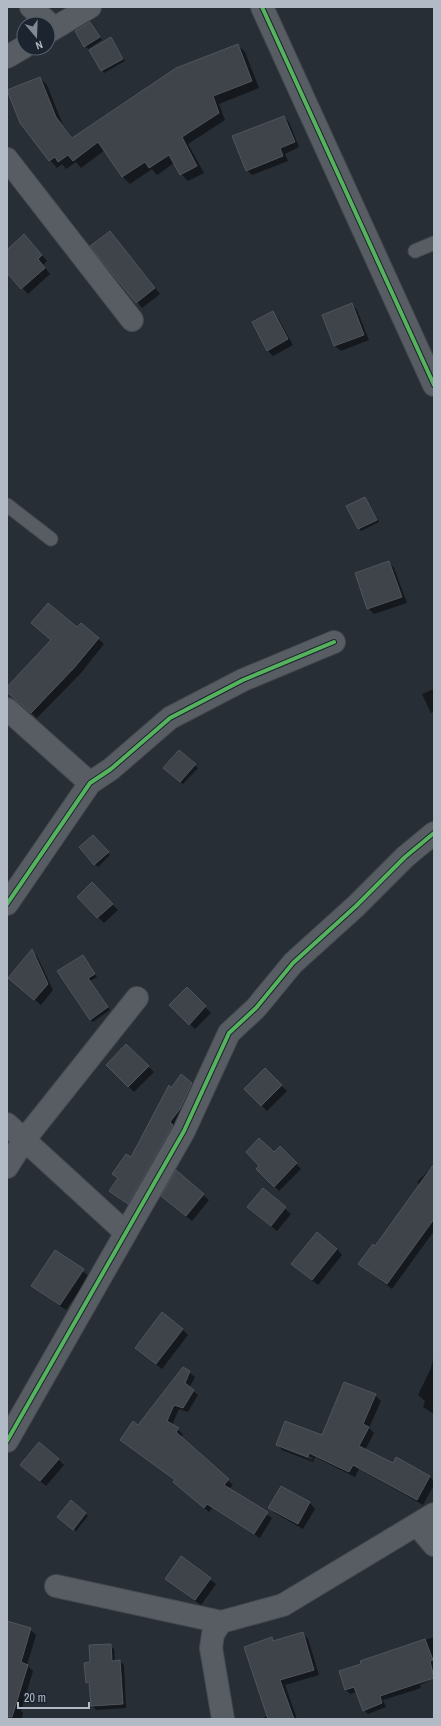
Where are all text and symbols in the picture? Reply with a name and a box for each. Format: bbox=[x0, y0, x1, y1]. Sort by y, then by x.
north arrow bbox=[16, 16, 56, 56]
text: N bbox=[34, 38, 45, 53]
scale bar bbox=[18, 1684, 89, 1710]
text: 20 m bbox=[24, 1690, 46, 1706]

